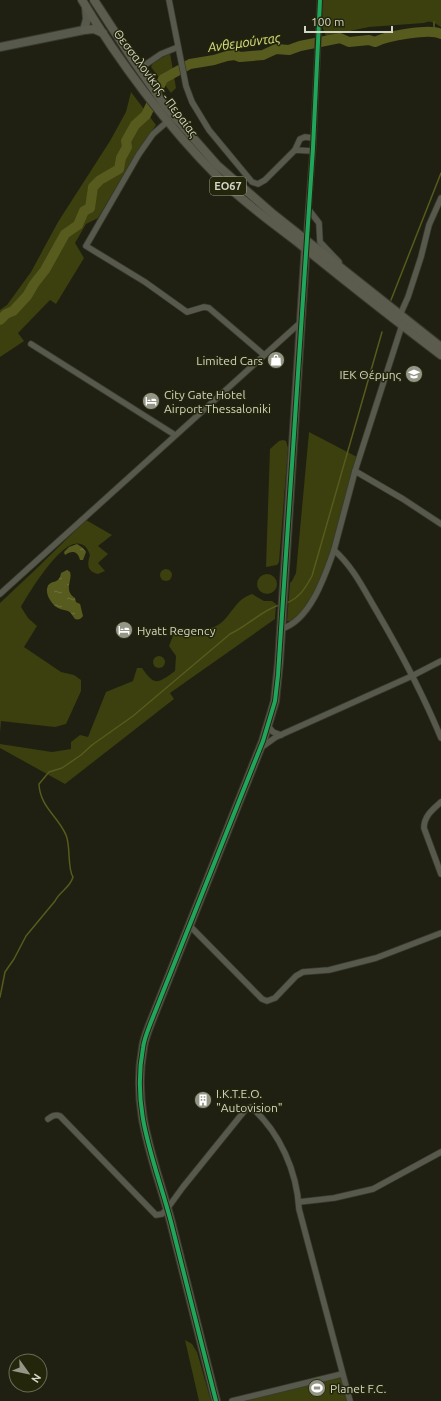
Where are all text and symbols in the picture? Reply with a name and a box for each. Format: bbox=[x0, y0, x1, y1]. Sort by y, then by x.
scale bar bbox=[305, 8, 392, 34]
text: 100 m bbox=[311, 15, 344, 28]
street label: Θεσσαλονίκης - Περαίας bbox=[111, 27, 201, 140]
water label: Ανθεμούντας bbox=[206, 30, 282, 55]
road number: ΕΟ67 bbox=[210, 177, 246, 195]
shop icon: Limited Cars bbox=[266, 350, 286, 370]
place label: Limited Cars bbox=[196, 354, 263, 367]
school or university icon: ΙΕΚ Θέρμης bbox=[404, 364, 424, 384]
place label: ΙΕΚ Θέρμης bbox=[339, 368, 402, 382]
place label: City Gate Hotel Airport Thessaloniki bbox=[164, 388, 271, 415]
hotel icon: City Gate Hotel Airport Thessaloniki bbox=[141, 391, 161, 411]
hotel icon: Hyatt Regency bbox=[114, 620, 134, 640]
place label: Hyatt Regency bbox=[137, 624, 216, 637]
place label: I.Κ.Τ.Ε.Ο. "Autovision" bbox=[216, 1087, 282, 1114]
building icon: I.Κ.Τ.Ε.Ο. "Autovision" bbox=[193, 1090, 213, 1110]
north arrow bbox=[8, 1353, 48, 1393]
text: N bbox=[29, 1372, 44, 1385]
sports icon: Planet F.C. bbox=[307, 1378, 327, 1398]
place label: Planet F.C. bbox=[330, 1382, 386, 1395]

